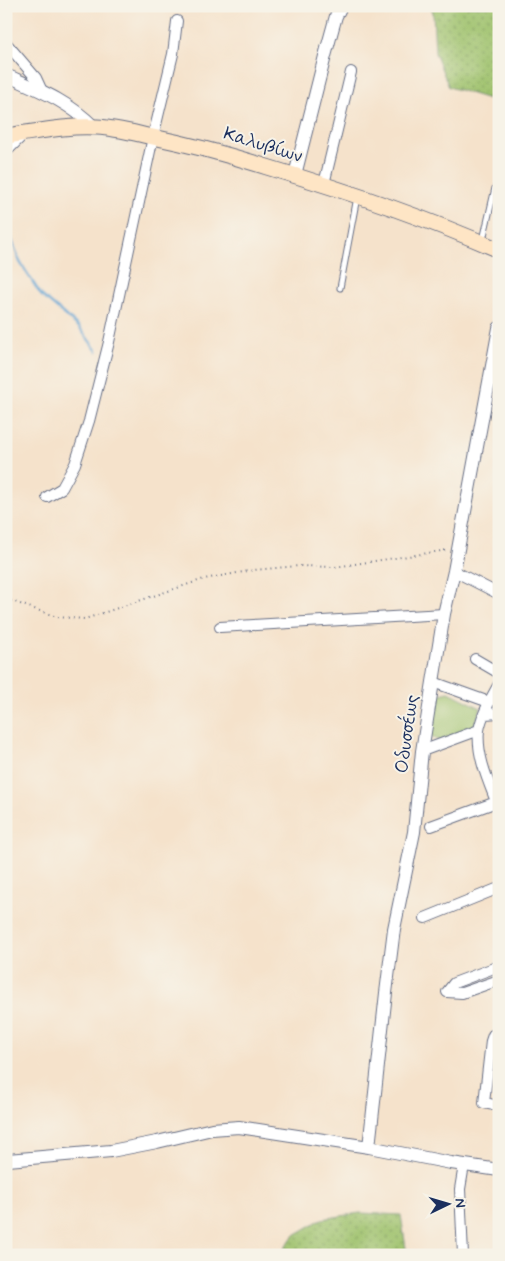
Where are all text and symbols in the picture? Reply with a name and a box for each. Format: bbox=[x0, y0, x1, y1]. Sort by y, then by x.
street label: Καλυβίων bbox=[220, 121, 306, 169]
street label: Οδυσσέως bbox=[389, 693, 425, 775]
north arrow bbox=[422, 1178, 472, 1228]
text: N bbox=[451, 1198, 469, 1208]

